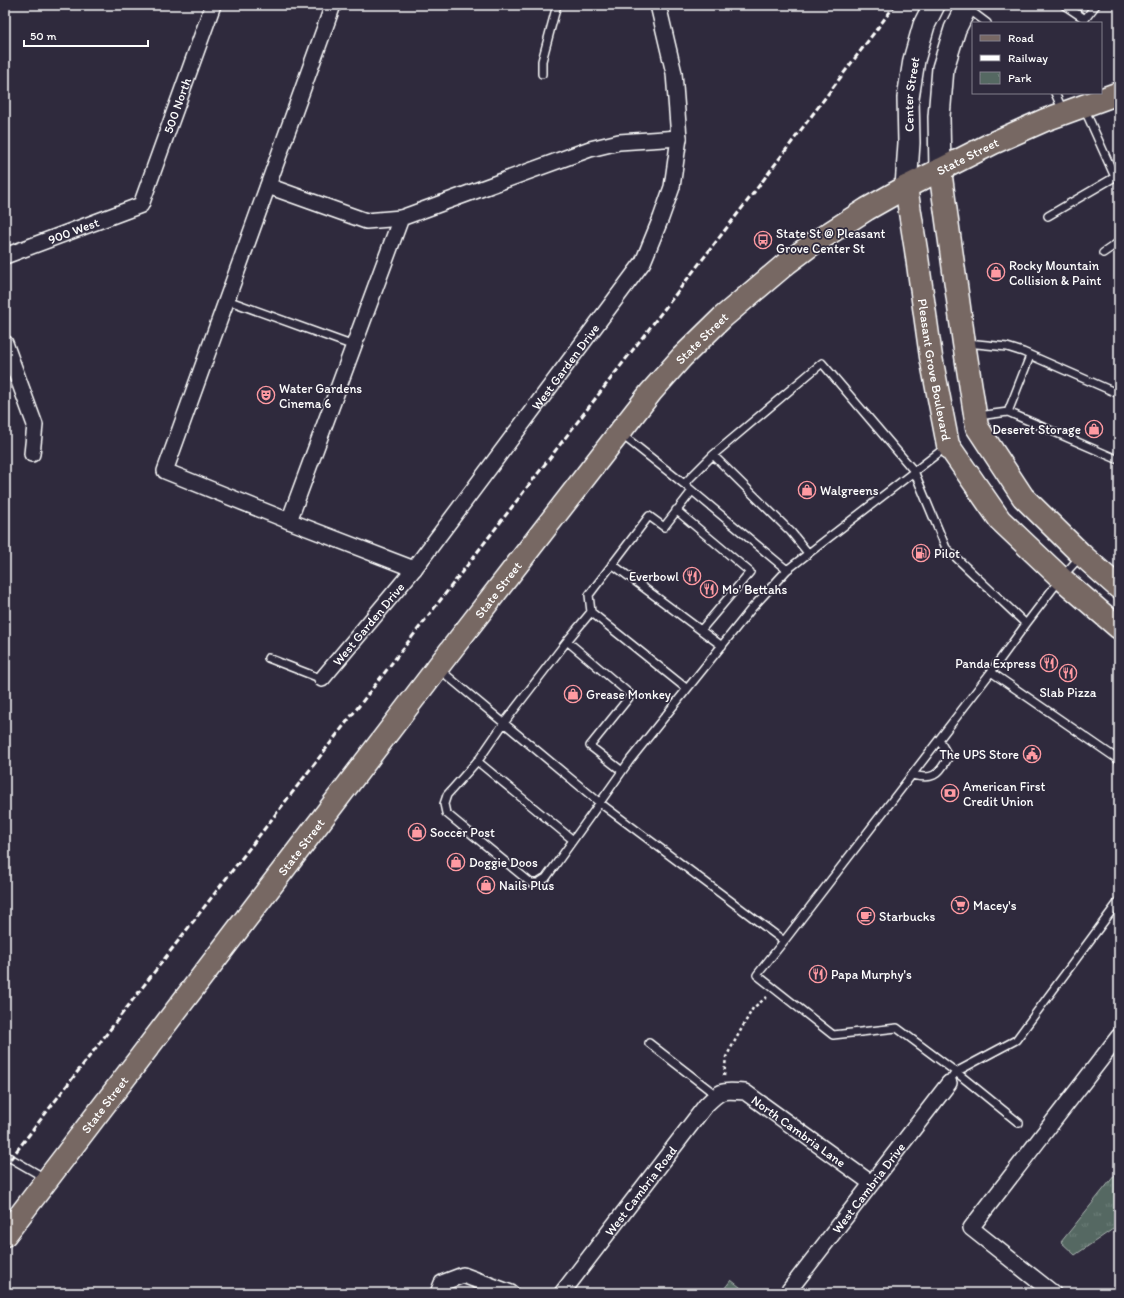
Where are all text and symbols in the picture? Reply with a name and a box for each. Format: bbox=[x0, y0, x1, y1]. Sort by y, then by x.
scale bar bbox=[24, 22, 148, 48]
legend bbox=[972, 22, 1102, 94]
text: 50 m bbox=[30, 29, 56, 43]
text: Road bbox=[1008, 31, 1034, 45]
text: Railway bbox=[1008, 51, 1048, 65]
street label: Center Street bbox=[900, 55, 922, 132]
text: Park bbox=[1008, 71, 1032, 85]
street label: 500 North bbox=[160, 76, 194, 135]
street label: State Street bbox=[934, 134, 1001, 178]
street label: 900 West bbox=[46, 214, 101, 247]
place label: State St @ Pleasant Grove Center St bbox=[776, 226, 886, 256]
bus stop icon: State St @ Pleasant Grove Center St bbox=[753, 230, 773, 250]
place label: Rocky Mountain Collision & Paint bbox=[1009, 258, 1102, 288]
shop icon: Rocky Mountain Collision & Paint bbox=[986, 262, 1006, 282]
street label: Pleasant Grove Boulevard bbox=[915, 298, 955, 442]
street label: State Street bbox=[672, 309, 731, 367]
street label: West Garden Drive bbox=[528, 320, 602, 413]
place label: Water Gardens Cinema 6 bbox=[279, 381, 362, 411]
theatre icon: Water Gardens Cinema 6 bbox=[256, 385, 276, 405]
shop icon: Deseret Storage bbox=[1084, 419, 1104, 439]
place label: Deseret Storage bbox=[992, 422, 1081, 437]
shop icon: Walgreens bbox=[797, 480, 817, 500]
place label: Walgreens bbox=[820, 483, 879, 498]
fuel station icon: Pilot bbox=[911, 543, 931, 563]
place label: Pilot bbox=[934, 546, 960, 561]
street label: State Street bbox=[471, 558, 524, 621]
restaurant icon: Everbowl bbox=[682, 566, 702, 586]
place label: Everbowl bbox=[629, 569, 679, 584]
street label: West Garden Drive bbox=[329, 579, 407, 668]
restaurant icon: Mo' Bettahs bbox=[699, 579, 719, 599]
place label: Mo' Bettahs bbox=[722, 582, 788, 597]
restaurant icon: Panda Express bbox=[1039, 653, 1059, 673]
place label: Panda Express bbox=[955, 656, 1036, 671]
restaurant icon: Slab Pizza bbox=[1058, 663, 1078, 683]
shop icon: Grease Monkey bbox=[563, 684, 583, 704]
place label: Slab Pizza bbox=[1039, 685, 1097, 700]
place label: Grease Monkey bbox=[586, 687, 671, 702]
public building icon: The UPS Store bbox=[1022, 744, 1042, 764]
place label: The UPS Store bbox=[939, 747, 1019, 762]
place label: American First Credit Union bbox=[963, 779, 1046, 809]
bank icon: American First Credit Union bbox=[940, 783, 960, 803]
street label: State Street bbox=[274, 815, 327, 878]
shop icon: Soccer Post bbox=[407, 822, 427, 842]
place label: Soccer Post bbox=[430, 825, 495, 840]
shop icon: Doggie Doos bbox=[446, 852, 466, 872]
place label: Doggie Doos bbox=[469, 855, 538, 870]
shop icon: Nails Plus bbox=[476, 875, 496, 895]
place label: Nails Plus bbox=[499, 878, 555, 893]
supermarket icon: Macey's bbox=[950, 895, 970, 915]
place label: Macey's bbox=[973, 898, 1017, 913]
cafe icon: Starbucks bbox=[856, 906, 876, 926]
place label: Starbucks bbox=[879, 909, 935, 924]
restaurant icon: Papa Murphy's bbox=[808, 964, 828, 984]
place label: Papa Murphy's bbox=[831, 967, 912, 982]
street label: State Street bbox=[78, 1073, 131, 1136]
street label: North Cambria Lane bbox=[749, 1092, 849, 1170]
street label: West Cambria Drive bbox=[829, 1139, 908, 1236]
street label: West Cambria Road bbox=[601, 1143, 680, 1239]

